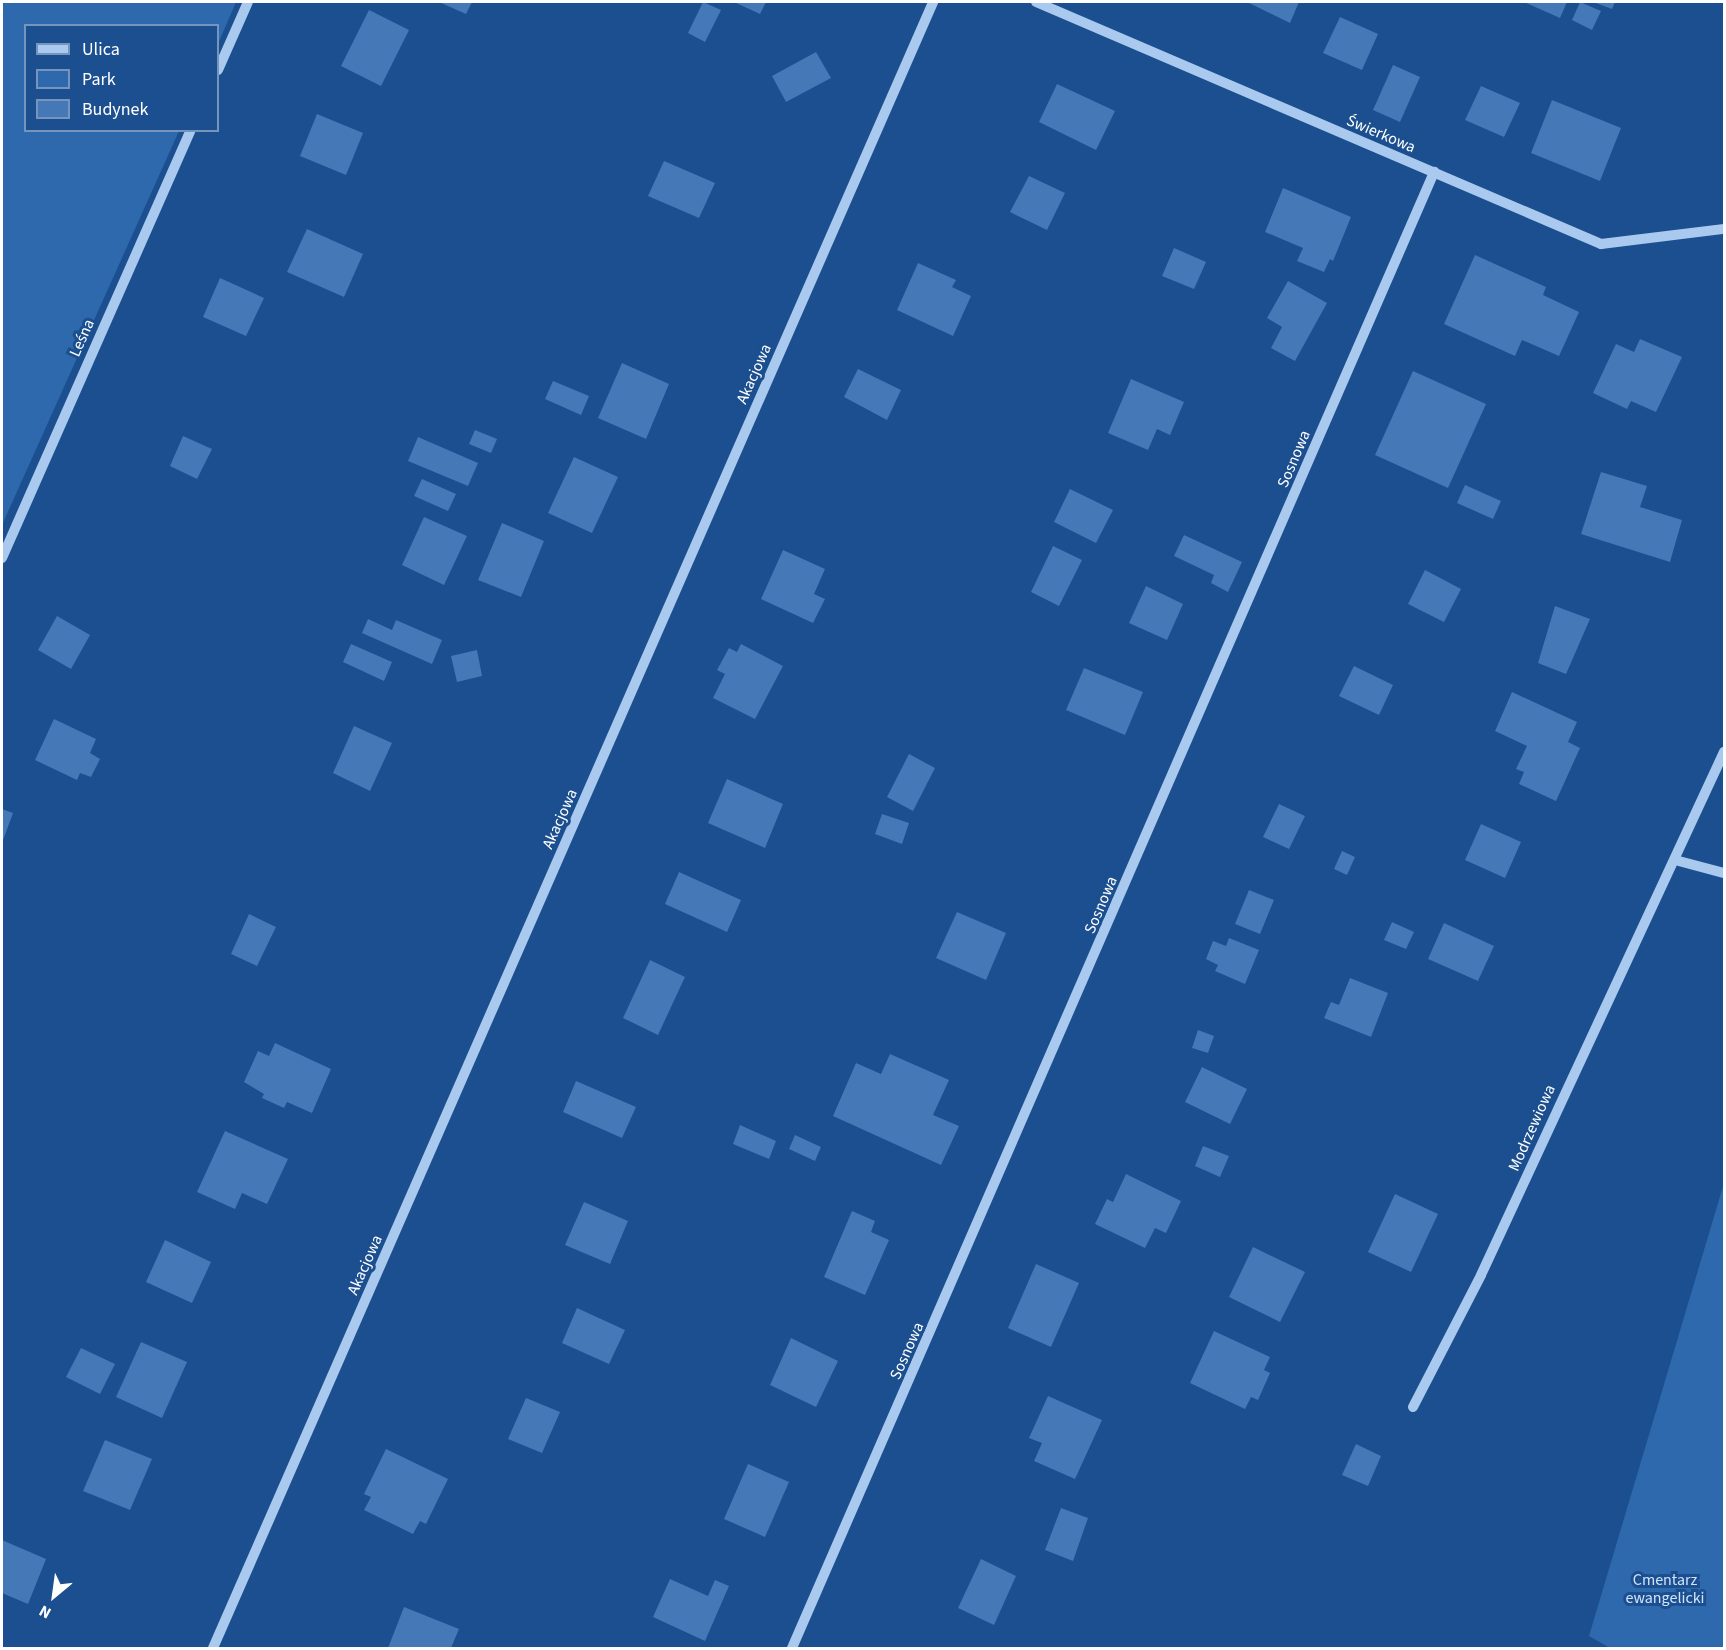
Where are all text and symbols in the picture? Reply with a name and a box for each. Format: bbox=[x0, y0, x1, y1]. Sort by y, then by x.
legend bbox=[24, 24, 219, 132]
text: Ulica bbox=[82, 37, 120, 62]
text: Park bbox=[82, 67, 116, 92]
text: Budynek bbox=[82, 97, 148, 122]
street label: Świerkowa bbox=[1344, 111, 1418, 157]
street label: Leśna bbox=[65, 316, 99, 360]
street label: Akacjowa bbox=[732, 341, 776, 407]
street label: Sosnowa bbox=[1273, 427, 1315, 491]
street label: Akacjowa bbox=[538, 786, 582, 852]
street label: Sosnowa bbox=[1080, 873, 1122, 937]
street label: Modrzewiowa bbox=[1504, 1082, 1560, 1174]
street label: Akacjowa bbox=[343, 1232, 387, 1298]
street label: Sosnowa bbox=[886, 1319, 928, 1383]
north arrow bbox=[24, 1566, 84, 1626]
park label: Cmentarz ewangelicki bbox=[1625, 1570, 1705, 1608]
text: N bbox=[35, 1600, 55, 1624]

